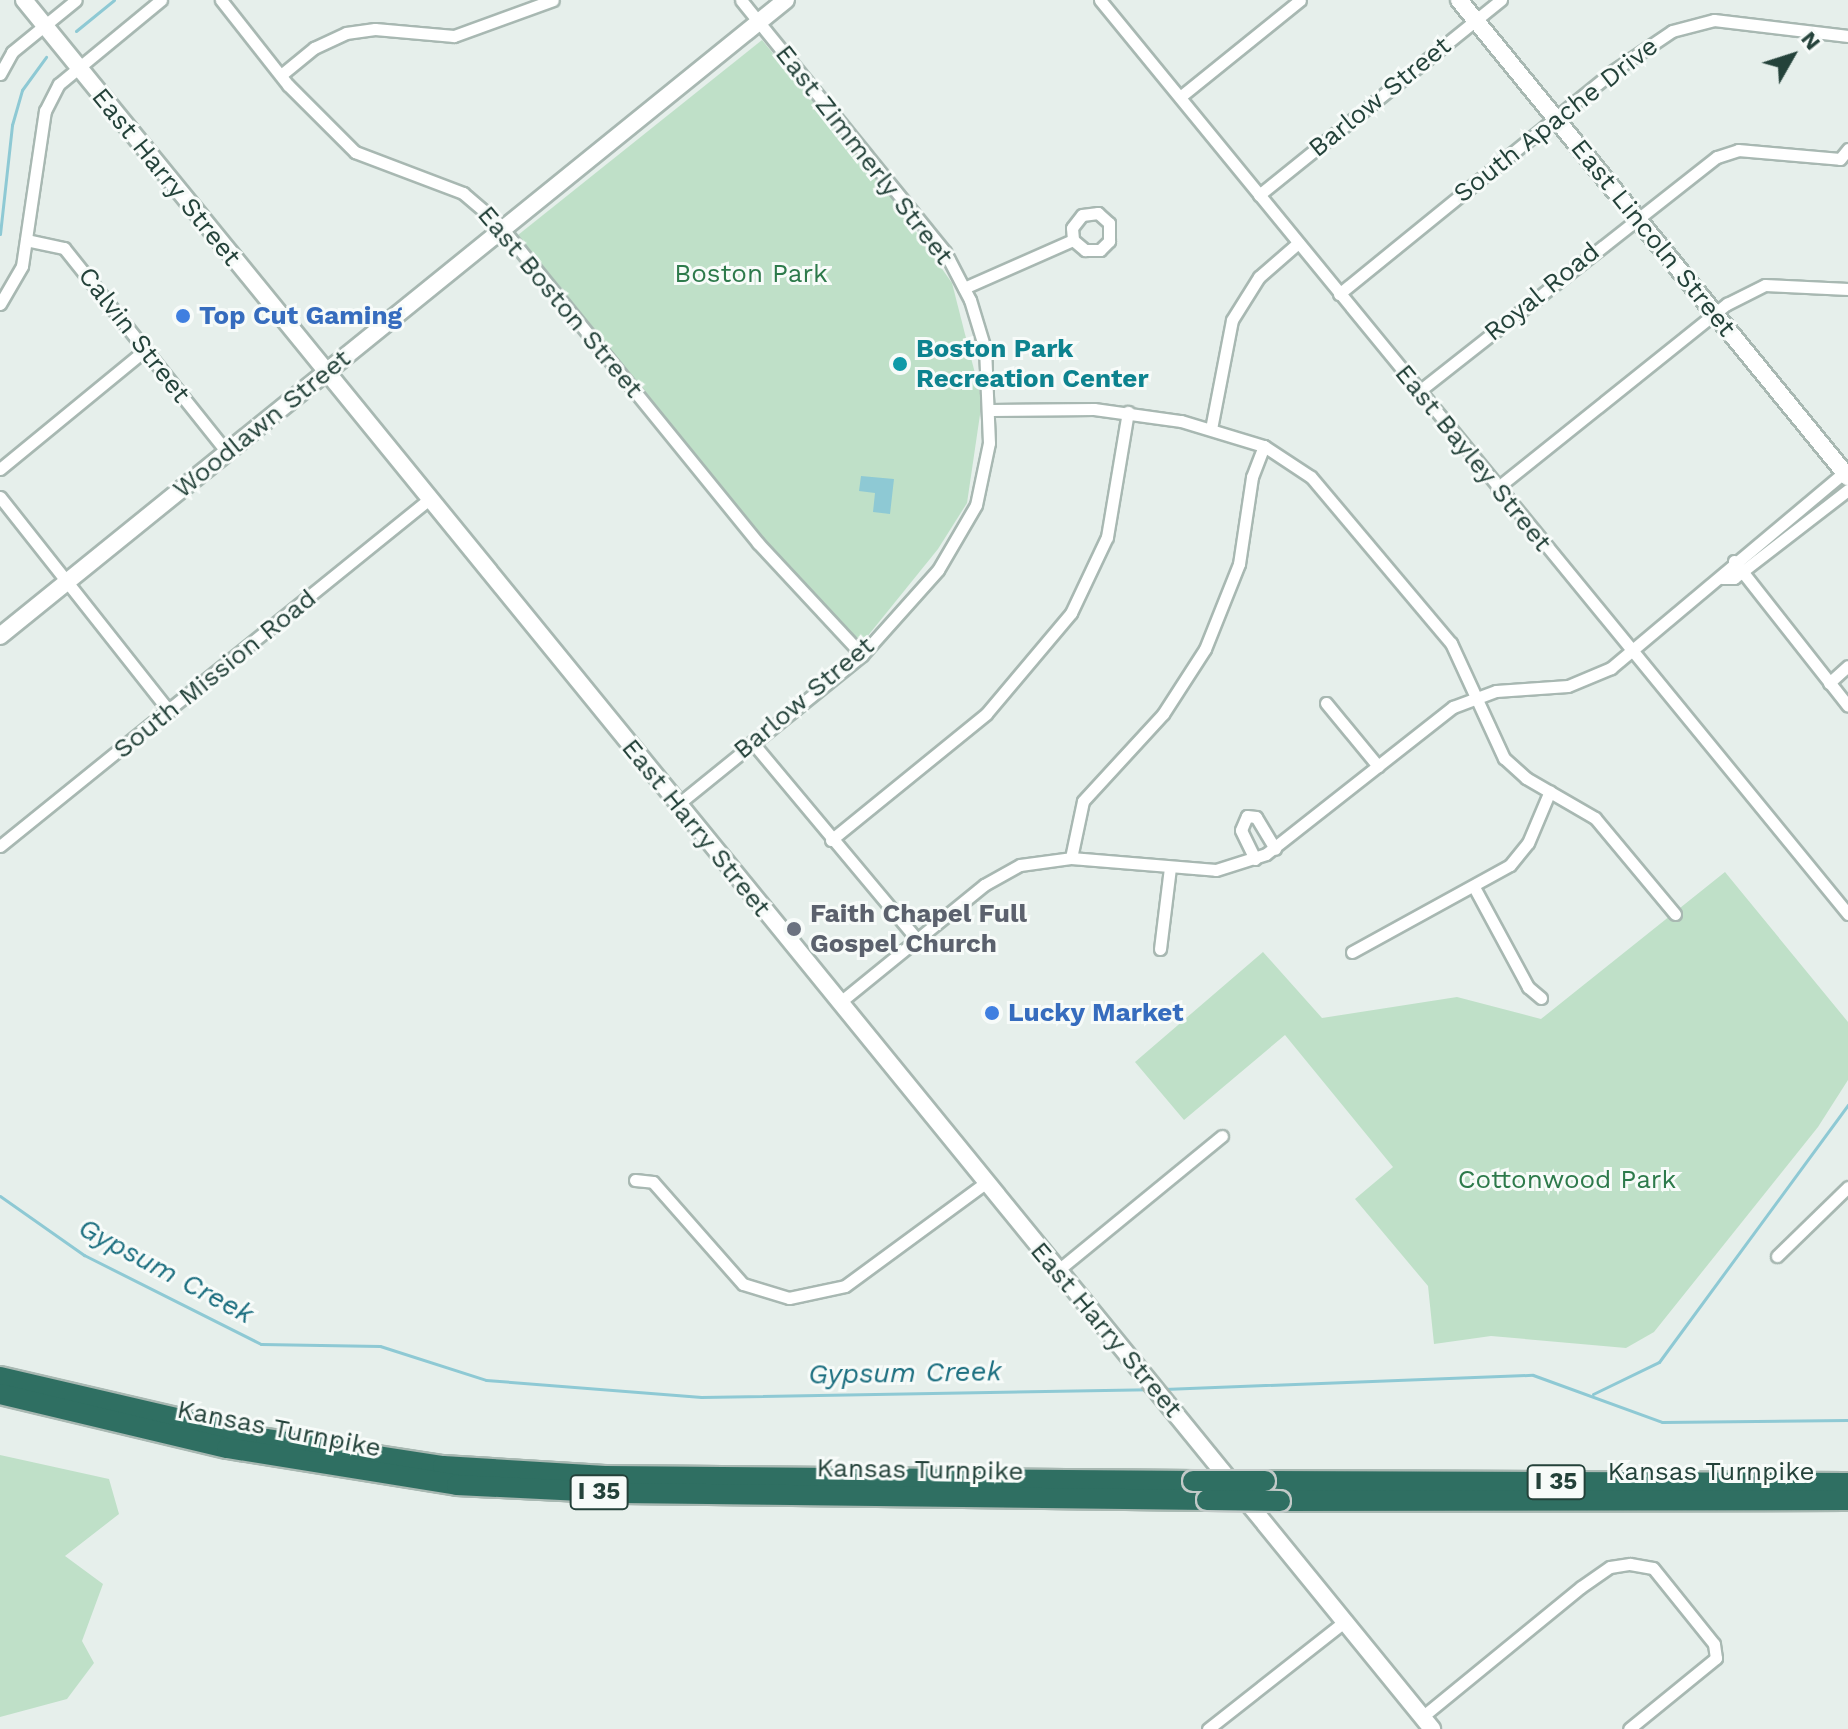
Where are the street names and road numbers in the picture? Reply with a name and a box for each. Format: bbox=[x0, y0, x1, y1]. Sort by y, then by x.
street label: Barlow Street bbox=[1302, 30, 1458, 164]
street label: South Apache Drive bbox=[1447, 30, 1665, 210]
street label: East Zimmerly Street bbox=[768, 39, 960, 271]
street label: East Harry Street bbox=[85, 82, 247, 272]
street label: East Lincoln Street bbox=[1564, 133, 1742, 343]
street label: East Boston Street bbox=[471, 200, 649, 404]
street label: Royal Road bbox=[1478, 236, 1606, 348]
street label: Calvin Street bbox=[71, 261, 197, 409]
street label: Woodlawn Street bbox=[167, 343, 357, 505]
street label: East Bayley Street bbox=[1388, 358, 1558, 558]
street label: South Mission Road bbox=[107, 583, 323, 765]
street label: Barlow Street bbox=[727, 630, 881, 766]
street label: East Harry Street bbox=[615, 733, 777, 923]
street label: East Harry Street bbox=[1023, 1236, 1189, 1424]
street label: Kansas Turnpike bbox=[174, 1394, 384, 1464]
street label: Kansas Turnpike bbox=[816, 1453, 1024, 1487]
street label: Kansas Turnpike bbox=[1607, 1456, 1815, 1488]
road number: I 35 bbox=[1526, 1462, 1586, 1502]
road number: I 35 bbox=[569, 1472, 629, 1512]

